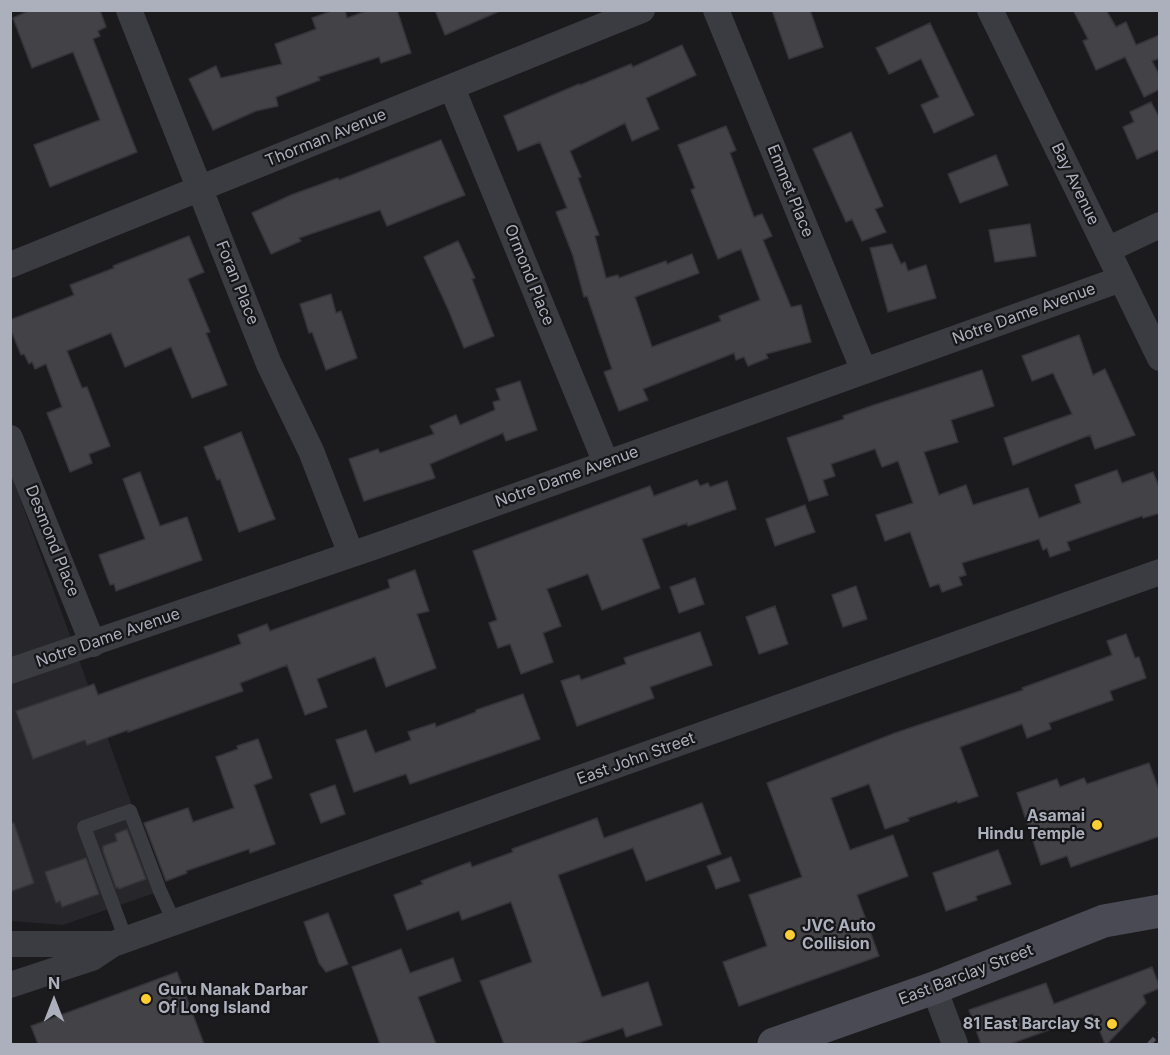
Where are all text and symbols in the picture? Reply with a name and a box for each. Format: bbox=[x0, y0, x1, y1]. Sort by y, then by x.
street label: Thorman Avenue bbox=[263, 105, 389, 171]
street label: Bay Avenue bbox=[1047, 140, 1103, 228]
street label: Emmet Place bbox=[763, 142, 817, 240]
street label: Ormond Place bbox=[500, 222, 558, 328]
street label: Foran Place bbox=[211, 238, 263, 328]
street label: Notre Dame Avenue bbox=[950, 279, 1098, 349]
street label: Notre Dame Avenue bbox=[493, 442, 641, 512]
street label: Desmond Place bbox=[21, 483, 83, 599]
street label: Notre Dame Avenue bbox=[33, 604, 183, 672]
street label: East John Street bbox=[574, 729, 698, 789]
place label: Asamai Hindu Temple bbox=[977, 806, 1085, 844]
marker: Asamai Hindu Temple bbox=[1090, 818, 1104, 832]
place label: JVC Auto Collision bbox=[802, 916, 876, 954]
marker: JVC Auto Collision bbox=[783, 928, 797, 942]
street label: East Barclay Street bbox=[896, 941, 1036, 1009]
north arrow bbox=[24, 971, 84, 1031]
text: N bbox=[48, 973, 60, 993]
place label: Guru Nanak Darbar Of Long Island bbox=[158, 980, 308, 1018]
marker: Guru Nanak Darbar Of Long Island bbox=[139, 992, 153, 1006]
place label: 81 East Barclay St bbox=[963, 1014, 1100, 1034]
marker: 81 East Barclay St bbox=[1105, 1017, 1119, 1031]

